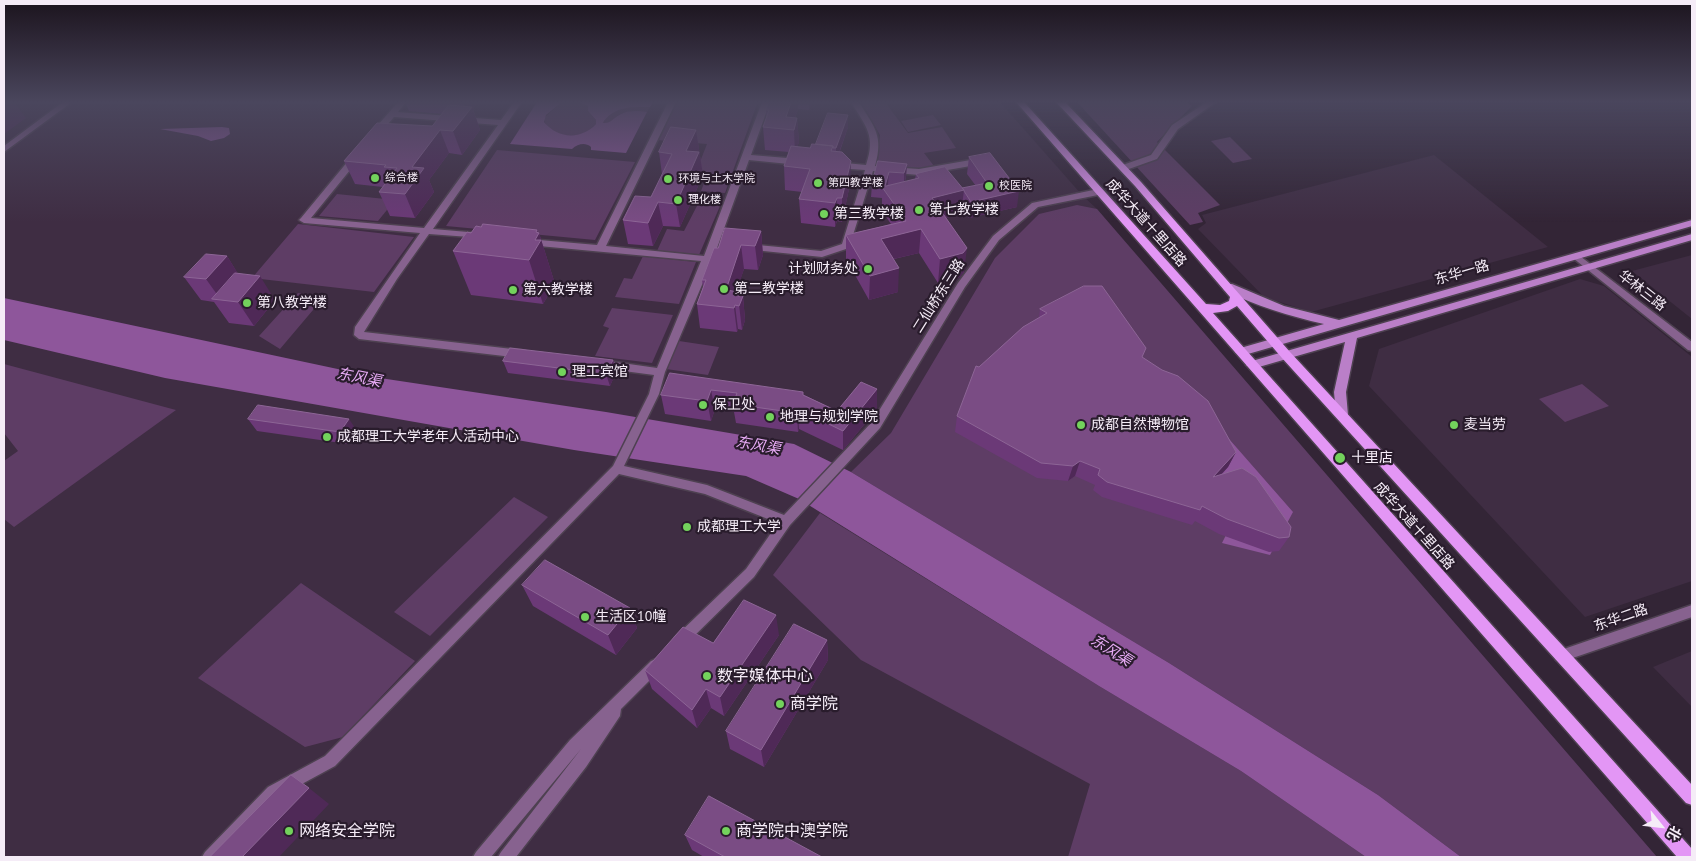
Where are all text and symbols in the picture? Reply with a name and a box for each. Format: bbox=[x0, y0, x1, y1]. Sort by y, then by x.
place label: 综合楼 bbox=[385, 171, 418, 185]
marker: 综合楼 bbox=[369, 172, 381, 184]
place label: 环境与土木学院 bbox=[678, 172, 755, 186]
marker: 环境与土木学院 bbox=[662, 173, 674, 185]
place label: 第四教学楼 bbox=[828, 176, 883, 190]
street label: 成华大道十里店路 bbox=[1102, 176, 1190, 270]
marker: 第四教学楼 bbox=[812, 177, 824, 189]
place label: 校医院 bbox=[999, 179, 1032, 193]
marker: 校医院 bbox=[983, 180, 995, 192]
place label: 理化楼 bbox=[688, 193, 721, 207]
marker: 理化楼 bbox=[672, 194, 684, 206]
place label: 第七教学楼 bbox=[929, 202, 999, 218]
marker: 第七教学楼 bbox=[913, 204, 925, 216]
place label: 第三教学楼 bbox=[834, 206, 904, 222]
marker: 第三教学楼 bbox=[818, 208, 830, 220]
street label: 二仙桥东三路 bbox=[910, 256, 968, 336]
street label: 东华一路 bbox=[1433, 257, 1491, 289]
place label: 计划财务处 bbox=[788, 261, 858, 277]
marker: 计划财务处 bbox=[862, 263, 874, 275]
street label: 华林三路 bbox=[1615, 267, 1669, 315]
place label: 第二教学楼 bbox=[734, 281, 804, 297]
place label: 第六教学楼 bbox=[523, 282, 593, 298]
marker: 第二教学楼 bbox=[718, 283, 730, 295]
marker: 第六教学楼 bbox=[507, 284, 519, 296]
place label: 第八教学楼 bbox=[257, 295, 327, 311]
marker: 第八教学楼 bbox=[241, 297, 253, 309]
place label: 理工宾馆 bbox=[572, 364, 628, 380]
water label: 东风渠 bbox=[335, 365, 383, 391]
marker: 理工宾馆 bbox=[556, 366, 568, 378]
place label: 保卫处 bbox=[713, 397, 755, 413]
marker: 保卫处 bbox=[697, 399, 709, 411]
place label: 地理与规划学院 bbox=[780, 409, 878, 425]
marker: 地理与规划学院 bbox=[764, 411, 776, 423]
place label: 成都自然博物馆 bbox=[1091, 417, 1189, 433]
place label: 麦当劳 bbox=[1464, 417, 1506, 433]
marker: 成都自然博物馆 bbox=[1075, 419, 1087, 431]
marker: 麦当劳 bbox=[1448, 419, 1460, 431]
place label: 成都理工大学老年人活动中心 bbox=[337, 429, 519, 445]
marker: 成都理工大学老年人活动中心 bbox=[321, 431, 333, 443]
water label: 东风渠 bbox=[734, 433, 782, 459]
place label: 十里店 bbox=[1351, 450, 1393, 466]
marker: 十里店 bbox=[1333, 451, 1347, 465]
street label: 成华大道十里店路 bbox=[1370, 479, 1458, 573]
place label: 成都理工大学 bbox=[697, 519, 781, 535]
marker: 成都理工大学 bbox=[681, 521, 693, 533]
street label: 东华二路 bbox=[1592, 601, 1650, 635]
place label: 生活区10幢 bbox=[595, 609, 666, 625]
marker: 生活区10幢 bbox=[579, 611, 591, 623]
water label: 东风渠 bbox=[1087, 631, 1135, 671]
place label: 数字媒体中心 bbox=[717, 666, 813, 686]
marker: 数字媒体中心 bbox=[701, 670, 713, 682]
place label: 商学院 bbox=[790, 694, 838, 714]
marker: 商学院 bbox=[774, 698, 786, 710]
north arrow bbox=[1636, 801, 1686, 851]
place label: 网络安全学院 bbox=[299, 821, 395, 841]
place label: 商学院中澳学院 bbox=[736, 821, 848, 841]
text: 北 bbox=[1663, 823, 1685, 844]
marker: 网络安全学院 bbox=[283, 825, 295, 837]
marker: 商学院中澳学院 bbox=[720, 825, 732, 837]

